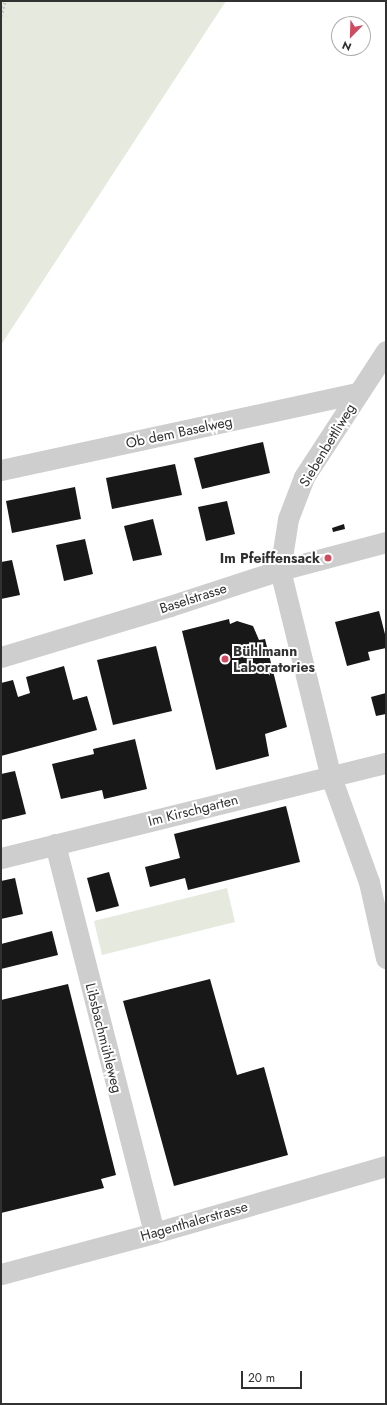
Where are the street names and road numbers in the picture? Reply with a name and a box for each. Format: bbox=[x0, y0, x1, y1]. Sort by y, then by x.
street label: Siebenbettliweg bbox=[296, 400, 358, 490]
street label: Ob dem Baselweg bbox=[124, 412, 234, 452]
street label: Baselstrasse bbox=[157, 579, 229, 617]
street label: Im Kirschgarten bbox=[146, 791, 240, 829]
street label: Libsbachmühleweg bbox=[82, 981, 126, 1095]
street label: Hagenthalerstrasse bbox=[138, 1198, 250, 1244]

